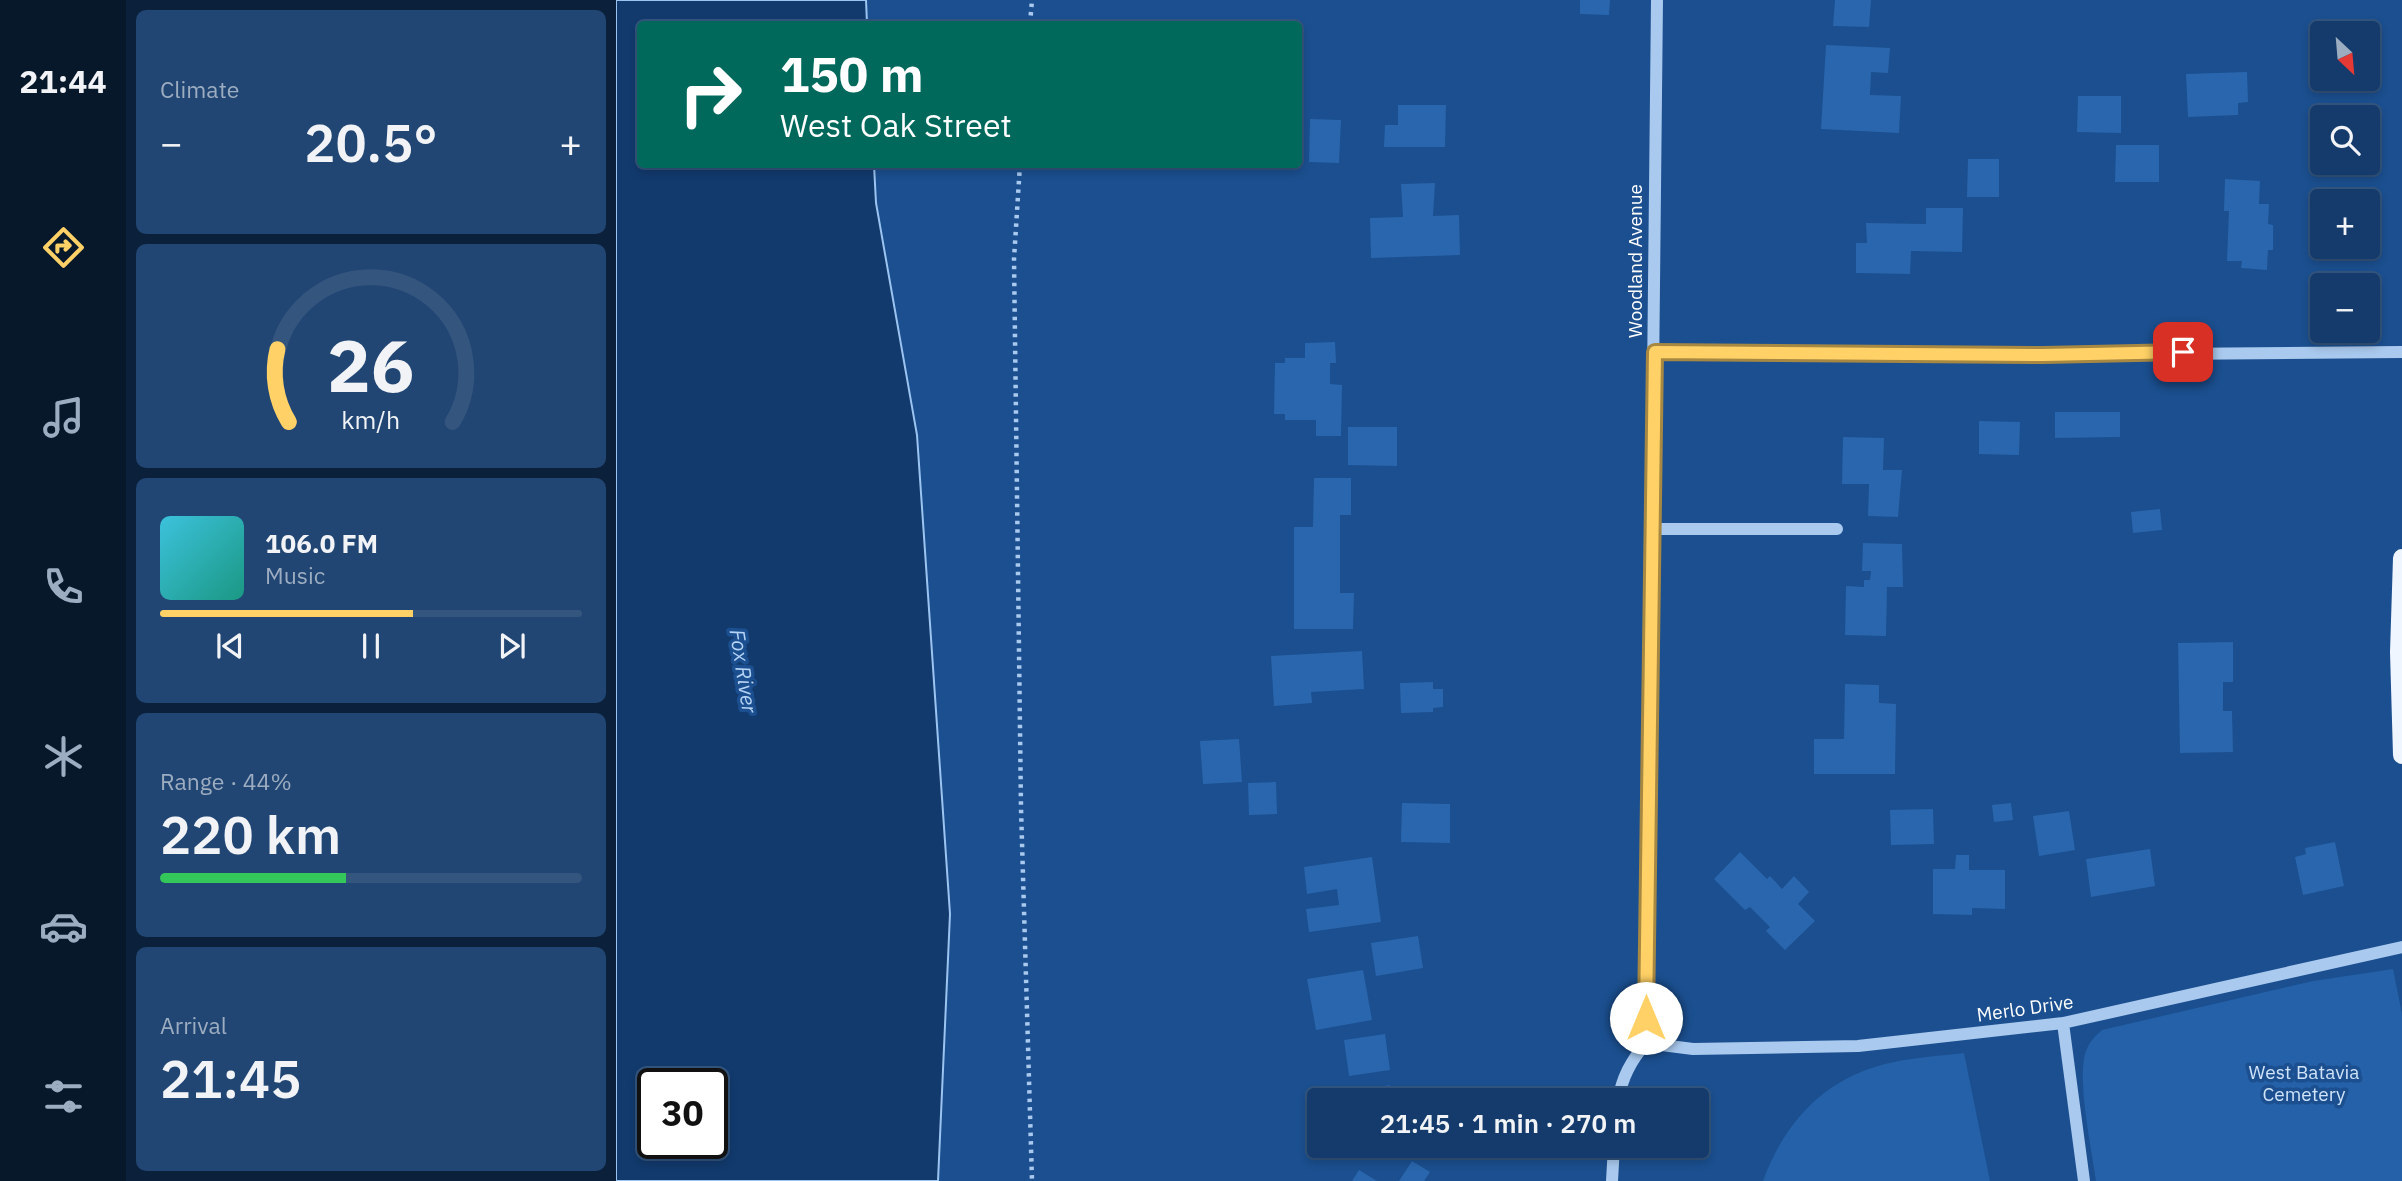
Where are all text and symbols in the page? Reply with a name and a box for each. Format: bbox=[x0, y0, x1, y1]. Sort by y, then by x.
north arrow bbox=[2310, 21, 2380, 91]
map controls bbox=[2310, 21, 2380, 343]
text: 150 m bbox=[780, 42, 924, 105]
icon: right bbox=[665, 49, 756, 140]
text: 21:44 bbox=[19, 60, 107, 102]
text: Climate bbox=[160, 74, 239, 104]
text: West Oak Street bbox=[780, 104, 1012, 146]
button: search bbox=[2310, 105, 2380, 175]
text: 20.5° bbox=[304, 109, 438, 176]
text: − bbox=[160, 118, 183, 167]
text: + bbox=[559, 118, 582, 167]
street label: Woodland Avenue bbox=[1623, 184, 1647, 338]
button: + bbox=[2310, 189, 2380, 259]
icon: directions bbox=[39, 223, 88, 272]
button: − bbox=[2310, 273, 2380, 343]
text: 26 bbox=[327, 318, 415, 413]
pin bbox=[2153, 322, 2213, 382]
icon: arrive bbox=[2164, 333, 2202, 371]
icon: music bbox=[39, 393, 88, 442]
text: km/h bbox=[342, 403, 400, 436]
text: 106.0 FM bbox=[265, 526, 378, 560]
text: Music bbox=[265, 560, 325, 590]
icon: phone bbox=[39, 562, 88, 611]
icon: previous bbox=[211, 627, 249, 665]
icon: pause bbox=[352, 627, 390, 665]
icon: next bbox=[493, 627, 531, 665]
water label: Fox River bbox=[724, 627, 765, 716]
icon: climate bbox=[39, 732, 88, 781]
text: Range · 44% bbox=[160, 766, 292, 796]
text: 220 km bbox=[160, 801, 341, 868]
icon: car bbox=[39, 902, 88, 951]
position arrow bbox=[1609, 981, 1683, 1055]
street label: Merlo Drive bbox=[1975, 989, 2075, 1027]
text: Arrival bbox=[160, 1010, 227, 1040]
text: 21:45 bbox=[160, 1045, 301, 1112]
park label: West Batavia Cemetery bbox=[2249, 1060, 2359, 1106]
speed limit sign: 30 bbox=[637, 1068, 728, 1159]
icon: filters bbox=[39, 1072, 88, 1121]
text: 21:45 · 1 min · 270 m bbox=[1380, 1106, 1636, 1140]

